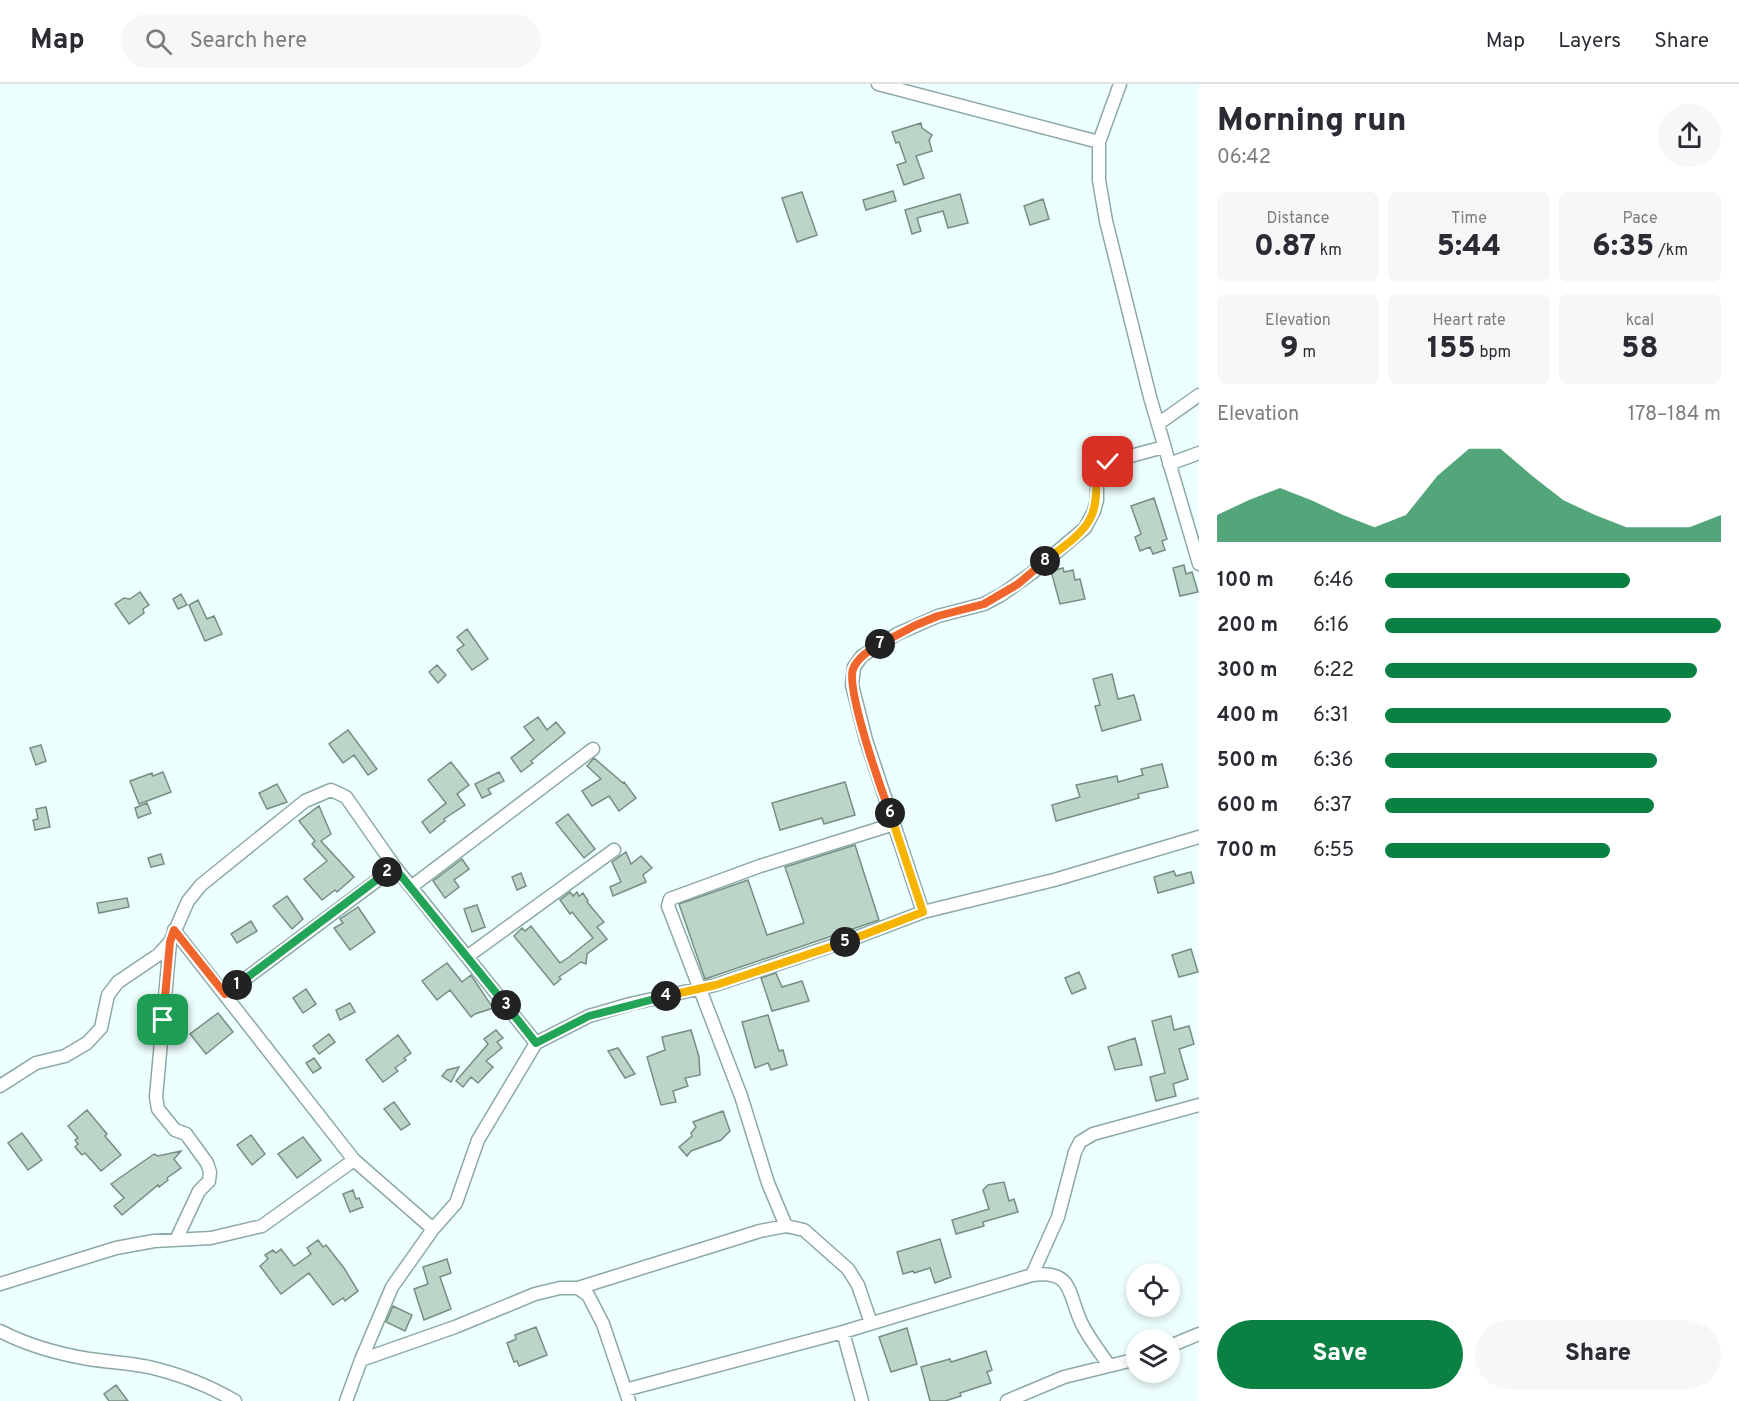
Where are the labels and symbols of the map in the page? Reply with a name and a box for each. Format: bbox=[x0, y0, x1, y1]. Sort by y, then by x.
pin bbox=[1082, 436, 1133, 487]
pin: 8 bbox=[1030, 546, 1060, 576]
pin: 7 bbox=[865, 629, 895, 659]
pin: 6 bbox=[875, 798, 905, 828]
pin: 2 bbox=[372, 857, 402, 887]
pin: 5 bbox=[830, 927, 860, 957]
pin: 1 bbox=[222, 970, 252, 1000]
pin: 4 bbox=[651, 981, 681, 1011]
pin: 3 bbox=[491, 990, 521, 1020]
pin bbox=[137, 994, 188, 1045]

